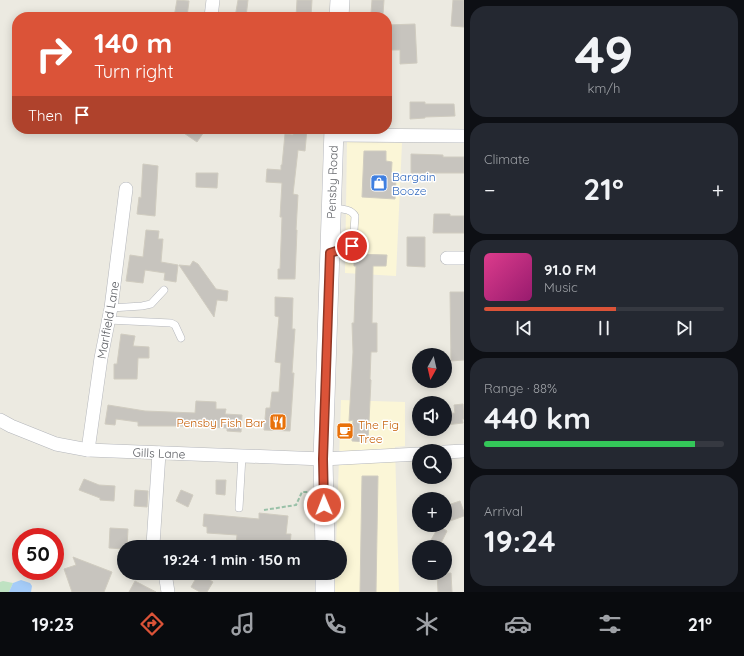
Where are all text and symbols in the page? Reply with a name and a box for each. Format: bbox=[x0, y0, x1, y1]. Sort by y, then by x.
text: 49 bbox=[574, 21, 634, 86]
text: 140 m bbox=[94, 25, 172, 60]
icon: right bbox=[28, 28, 80, 80]
text: Turn right bbox=[94, 60, 174, 83]
text: km/h bbox=[588, 80, 620, 96]
icon: arrive bbox=[71, 104, 93, 126]
text: Then bbox=[28, 106, 63, 125]
street label: Pensby Road bbox=[323, 145, 341, 219]
text: Climate bbox=[484, 151, 530, 167]
place label: Bargain Booze bbox=[392, 169, 436, 198]
text: 21° bbox=[583, 170, 624, 208]
shop icon: Bargain Booze bbox=[369, 173, 389, 193]
text: − bbox=[484, 176, 495, 204]
text: + bbox=[712, 176, 724, 204]
pin bbox=[335, 229, 369, 263]
icon: arrive bbox=[341, 235, 363, 257]
text: 91.0 FM bbox=[544, 260, 596, 279]
text: Music bbox=[544, 279, 578, 295]
street label: Marlfield Lane bbox=[94, 280, 122, 360]
icon: previous bbox=[513, 317, 535, 339]
icon: pause bbox=[593, 317, 615, 339]
icon: next bbox=[673, 317, 695, 339]
north arrow bbox=[412, 348, 452, 388]
map controls bbox=[412, 348, 452, 580]
text: Range · 88% bbox=[484, 380, 557, 396]
button: sound bbox=[412, 396, 452, 436]
text: 440 km bbox=[484, 399, 591, 437]
restaurant icon: Pensby Fish Bar bbox=[268, 412, 288, 432]
place label: Pensby Fish Bar bbox=[176, 415, 265, 430]
place label: The Fig Tree bbox=[358, 417, 399, 446]
cafe icon: The Fig Tree bbox=[335, 421, 355, 441]
button: search bbox=[412, 444, 452, 484]
street label: Gills Lane bbox=[132, 445, 186, 461]
position arrow bbox=[303, 484, 345, 526]
button: + bbox=[412, 492, 452, 532]
text: Arrival bbox=[484, 503, 523, 519]
text: 19:24 bbox=[484, 522, 556, 560]
speed limit sign: 50 bbox=[12, 528, 64, 580]
button: − bbox=[412, 540, 452, 580]
text: 19:24 · 1 min · 150 m bbox=[163, 550, 301, 569]
icon: directions bbox=[138, 610, 166, 638]
icon: music bbox=[229, 610, 257, 638]
icon: phone bbox=[321, 610, 349, 638]
icon: climate bbox=[413, 610, 441, 638]
icon: car bbox=[504, 610, 532, 638]
icon: filters bbox=[596, 610, 624, 638]
text: 19:23 bbox=[32, 613, 74, 636]
text: 21° bbox=[688, 613, 712, 636]

